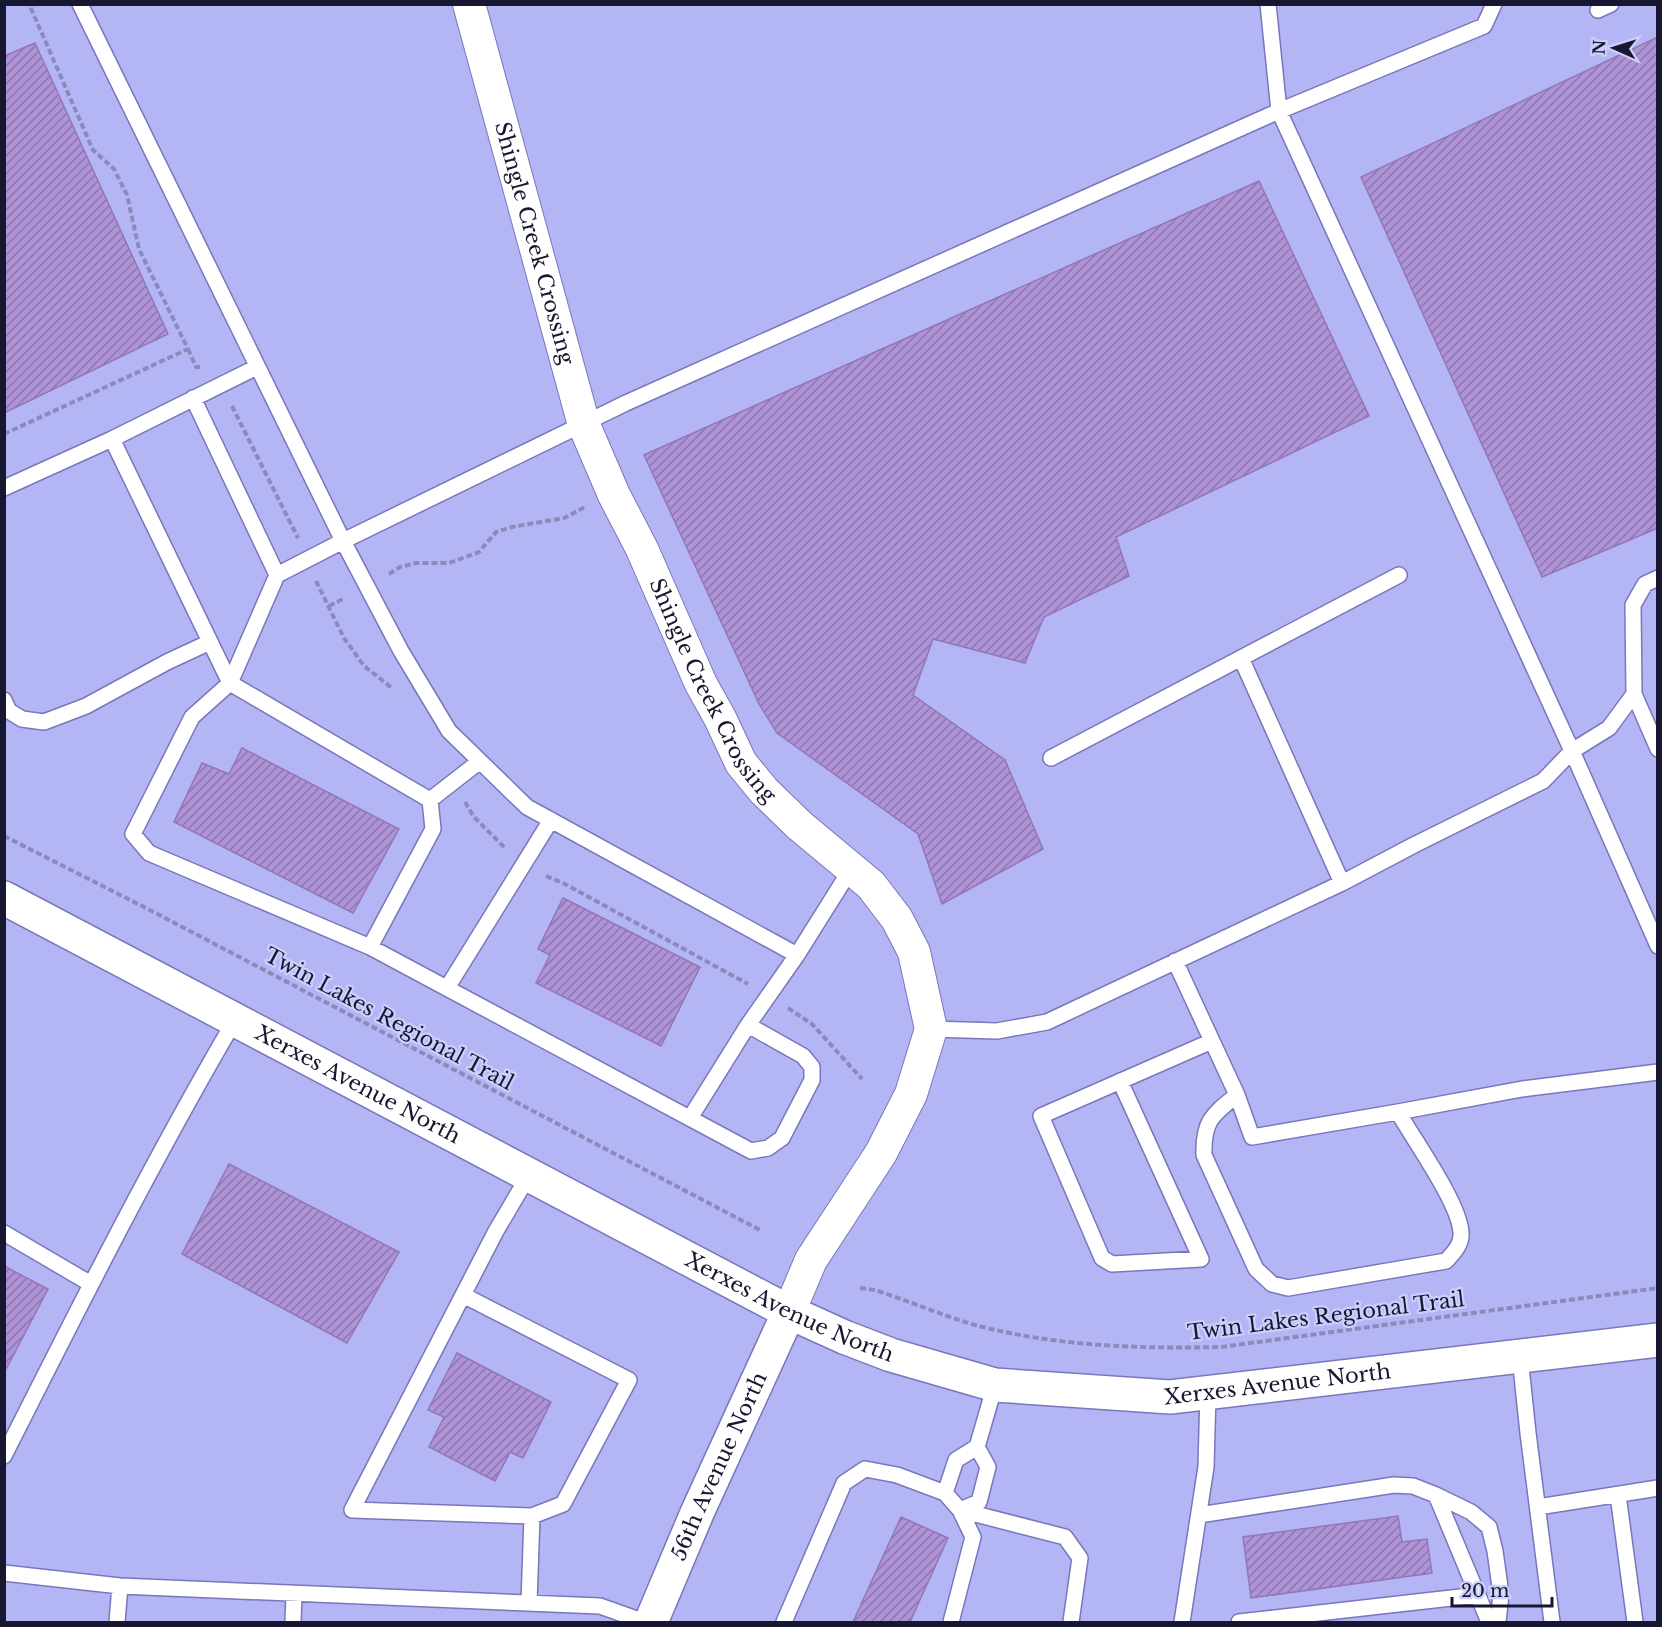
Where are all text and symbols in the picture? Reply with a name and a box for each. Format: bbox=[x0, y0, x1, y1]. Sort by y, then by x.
north arrow bbox=[1584, 18, 1644, 78]
text: N bbox=[1589, 39, 1609, 55]
street label: Shingle Creek Crossing bbox=[489, 119, 580, 368]
street label: Shingle Creek Crossing bbox=[643, 574, 782, 809]
street label: Twin Lakes Regional Trail bbox=[260, 942, 518, 1096]
street label: Xerxes Avenue North bbox=[251, 1020, 465, 1149]
street label: Xerxes Avenue North bbox=[681, 1247, 897, 1368]
street label: Twin Lakes Regional Trail bbox=[1186, 1286, 1466, 1346]
street label: Xerxes Avenue North bbox=[1163, 1358, 1392, 1411]
street label: 56th Avenue North bbox=[666, 1368, 773, 1564]
scale bar bbox=[1452, 1570, 1552, 1608]
text: 20 m bbox=[1461, 1580, 1509, 1602]

